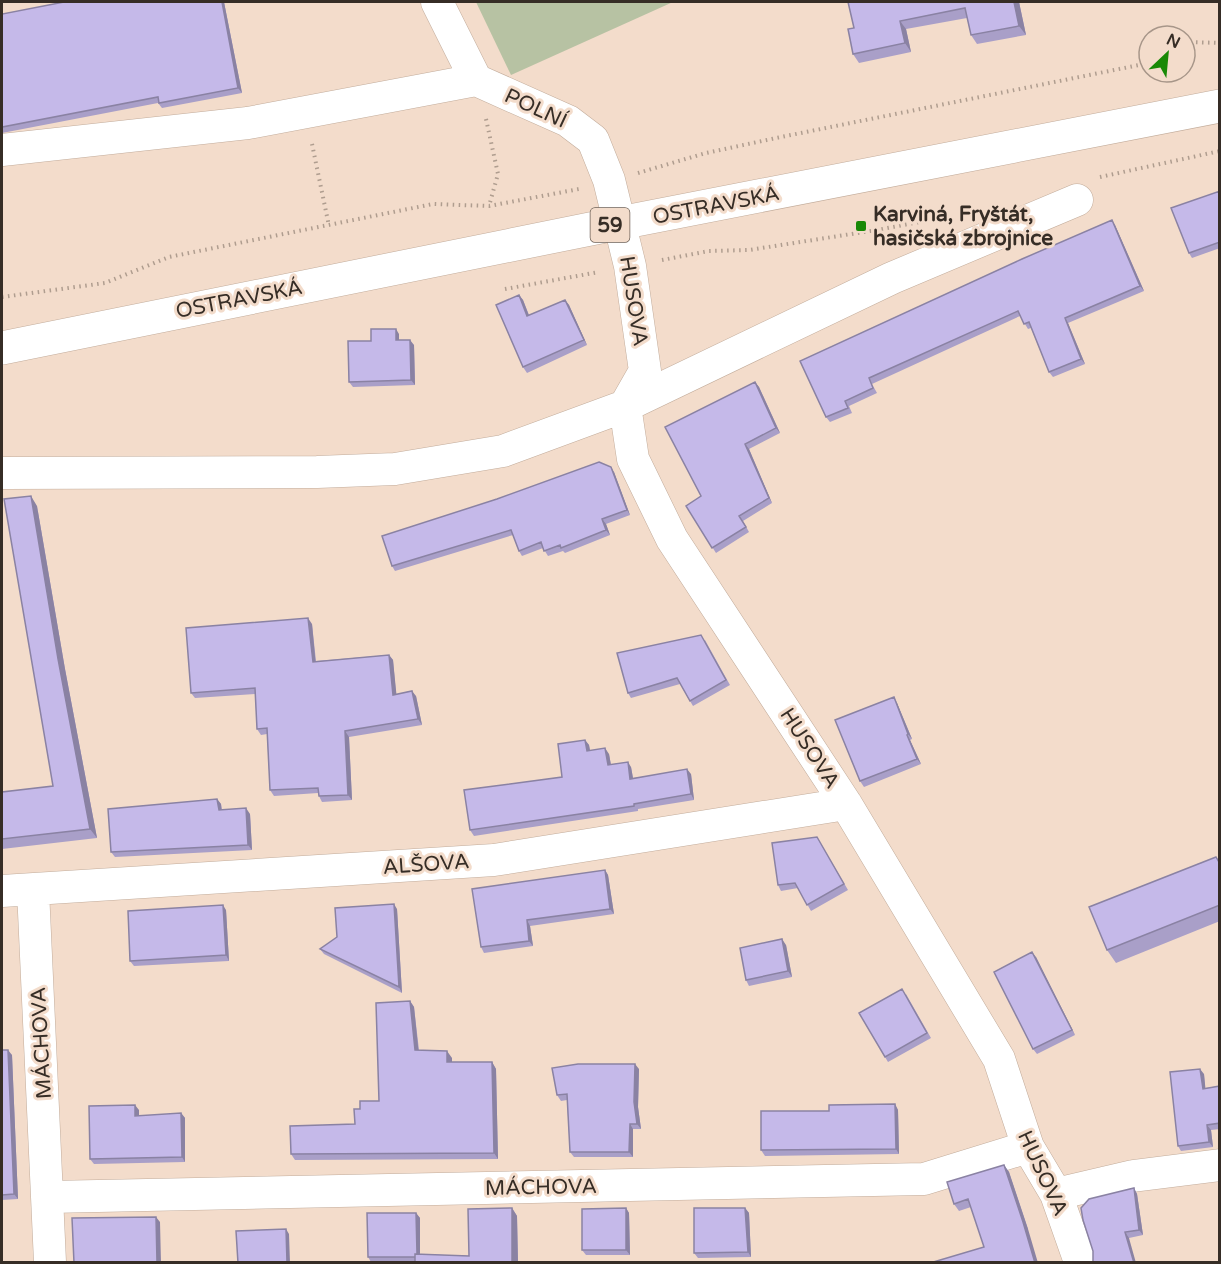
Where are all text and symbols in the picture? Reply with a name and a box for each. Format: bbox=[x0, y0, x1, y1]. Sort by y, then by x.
north arrow bbox=[1137, 24, 1197, 84]
text: N bbox=[1163, 30, 1183, 53]
street label: POLNÍ bbox=[501, 83, 571, 134]
street label: OSTRAVSKÁ bbox=[651, 181, 782, 230]
place label: Karviná, Fryštát, hasičská zbrojnice bbox=[873, 202, 1053, 251]
road number: 59 bbox=[590, 208, 630, 242]
marker: Karviná, Fryštát, hasičská zbrojnice bbox=[854, 219, 868, 233]
street label: HUSOVA bbox=[614, 254, 653, 348]
street label: OSTRAVSKÁ bbox=[174, 275, 305, 324]
street label: HUSOVA bbox=[774, 703, 845, 793]
street label: ALŠOVA bbox=[382, 849, 470, 880]
street label: MÁCHOVA bbox=[26, 986, 57, 1100]
street label: HUSOVA bbox=[1012, 1127, 1073, 1220]
street label: MÁCHOVA bbox=[485, 1174, 597, 1201]

